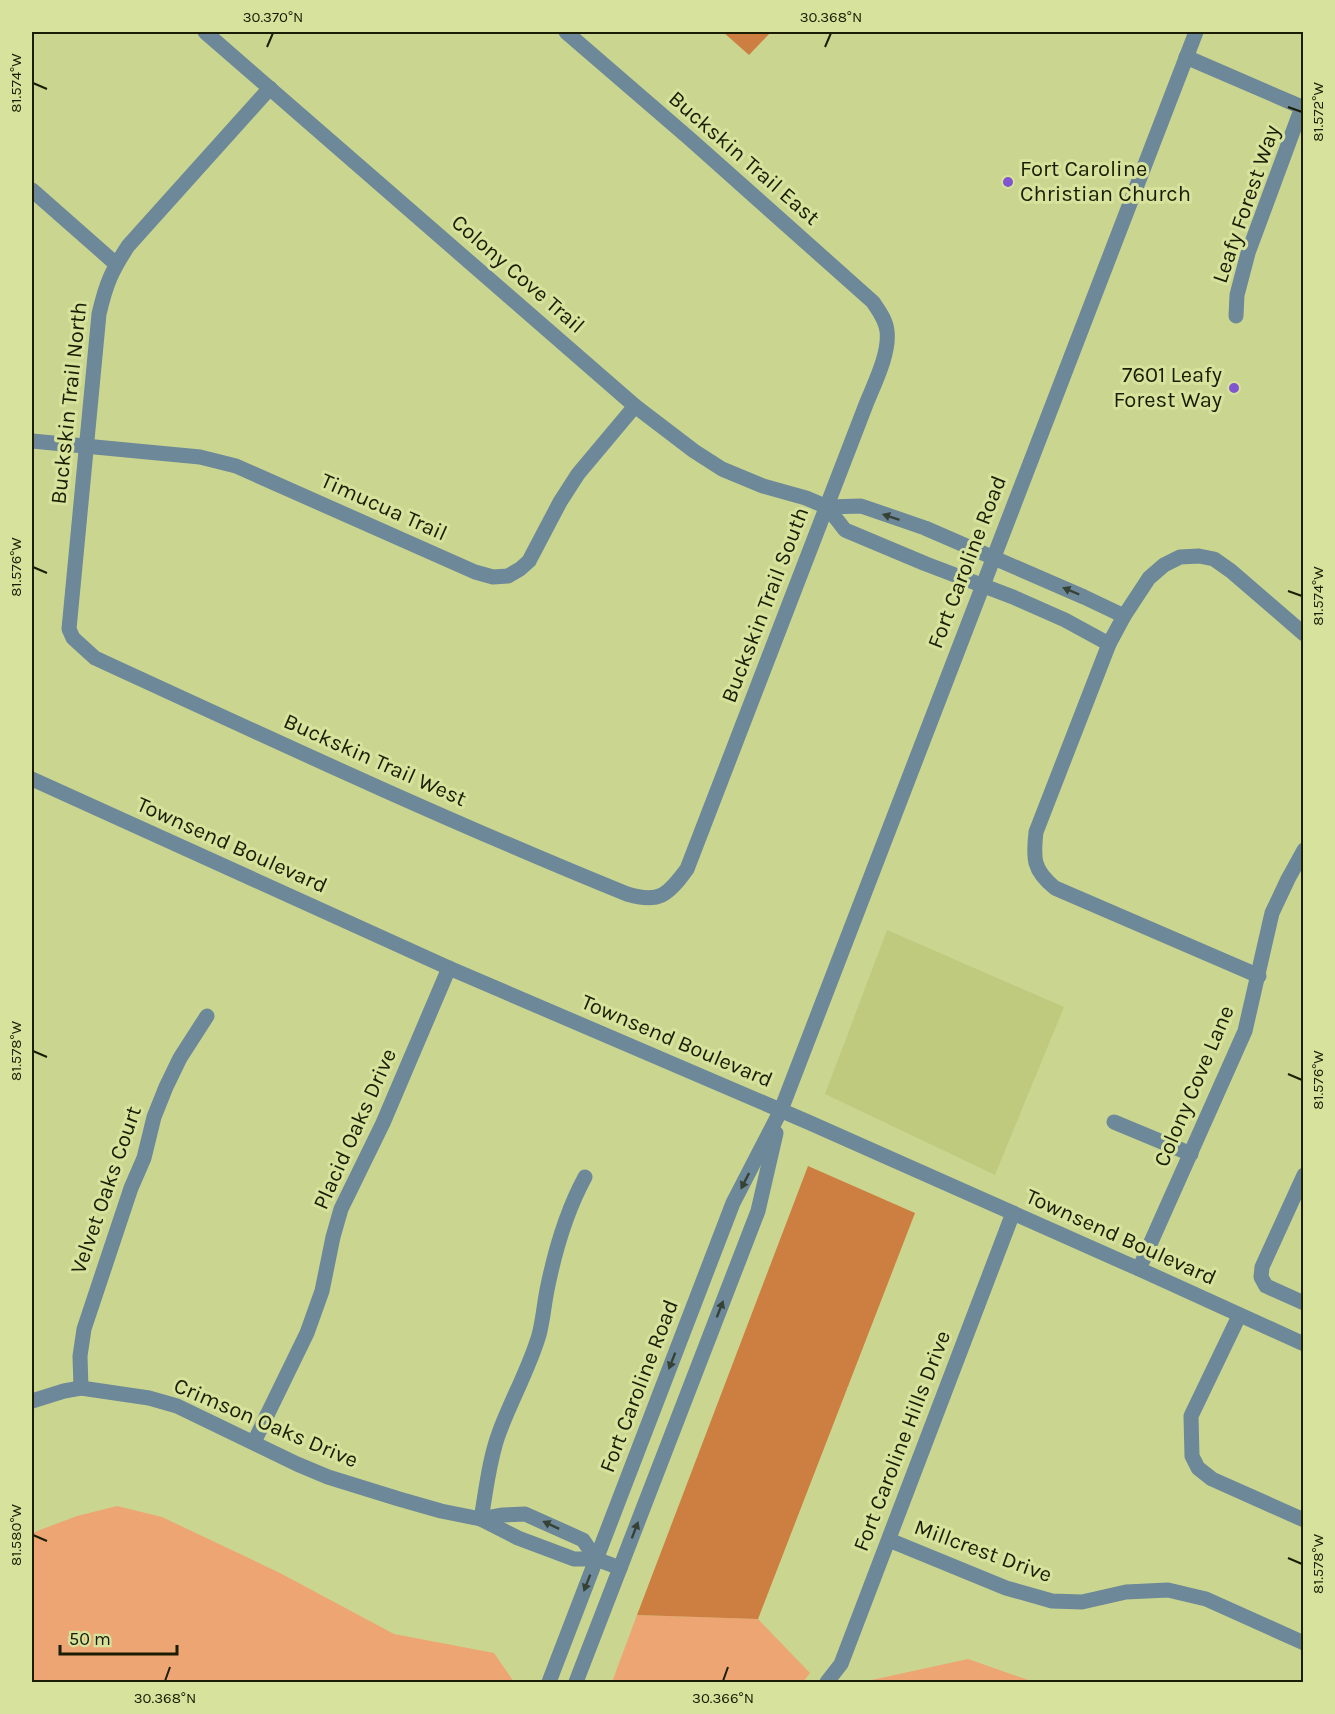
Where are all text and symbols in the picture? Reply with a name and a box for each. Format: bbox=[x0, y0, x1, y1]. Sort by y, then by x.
text: 30.370°N bbox=[243, 8, 303, 26]
text: 30.368°N bbox=[800, 8, 862, 26]
text: 81.574°W bbox=[7, 53, 25, 113]
text: 81.572°W bbox=[1309, 82, 1327, 142]
street label: Buckskin Trail East bbox=[663, 85, 825, 231]
street label: Leafy Forest Way bbox=[1207, 122, 1285, 286]
place label: Fort Caroline Christian Church bbox=[1020, 156, 1191, 207]
marker: Fort Caroline Christian Church bbox=[1001, 175, 1015, 189]
street label: Colony Cove Trail bbox=[446, 209, 590, 339]
street label: Buckskin Trail North bbox=[45, 300, 93, 506]
place label: 7601 Leafy Forest Way bbox=[1113, 362, 1222, 413]
marker: 7601 Leafy Forest Way bbox=[1227, 381, 1241, 395]
street label: Timucua Trail bbox=[317, 468, 451, 546]
street label: Fort Caroline Road bbox=[922, 472, 1012, 652]
street label: Buckskin Trail South bbox=[716, 504, 814, 706]
one-way arrow bbox=[882, 511, 900, 521]
text: 81.576°W bbox=[7, 537, 25, 597]
text: 81.574°W bbox=[1309, 566, 1327, 626]
one-way arrow bbox=[1062, 586, 1080, 596]
street label: Buckskin Trail West bbox=[280, 708, 470, 812]
street label: Townsend Boulevard bbox=[133, 791, 331, 899]
street label: Townsend Boulevard bbox=[577, 989, 777, 1093]
street label: Colony Cove Lane bbox=[1148, 1002, 1240, 1170]
text: 81.578°W bbox=[7, 1020, 25, 1081]
street label: Placid Oaks Drive bbox=[308, 1044, 402, 1214]
text: 81.576°W bbox=[1309, 1050, 1327, 1110]
street label: Velvet Oaks Court bbox=[65, 1103, 147, 1277]
one-way arrow bbox=[740, 1172, 750, 1189]
street label: Townsend Boulevard bbox=[1022, 1183, 1220, 1291]
street label: Fort Caroline Road bbox=[594, 1296, 684, 1476]
one-way arrow bbox=[716, 1300, 726, 1318]
street label: Fort Caroline Hills Drive bbox=[848, 1327, 956, 1555]
one-way arrow bbox=[667, 1353, 677, 1371]
street label: Crimson Oaks Drive bbox=[170, 1372, 362, 1474]
text: 81.580°W bbox=[7, 1503, 25, 1566]
street label: Millcrest Drive bbox=[911, 1514, 1055, 1588]
one-way arrow bbox=[541, 1520, 559, 1530]
one-way arrow bbox=[631, 1521, 640, 1539]
text: 81.578°W bbox=[1309, 1533, 1327, 1594]
one-way arrow bbox=[582, 1574, 592, 1592]
scale bar bbox=[60, 1618, 177, 1656]
text: 50 m bbox=[69, 1628, 111, 1650]
text: 30.368°N bbox=[134, 1689, 196, 1707]
text: 30.366°N bbox=[692, 1689, 754, 1707]

